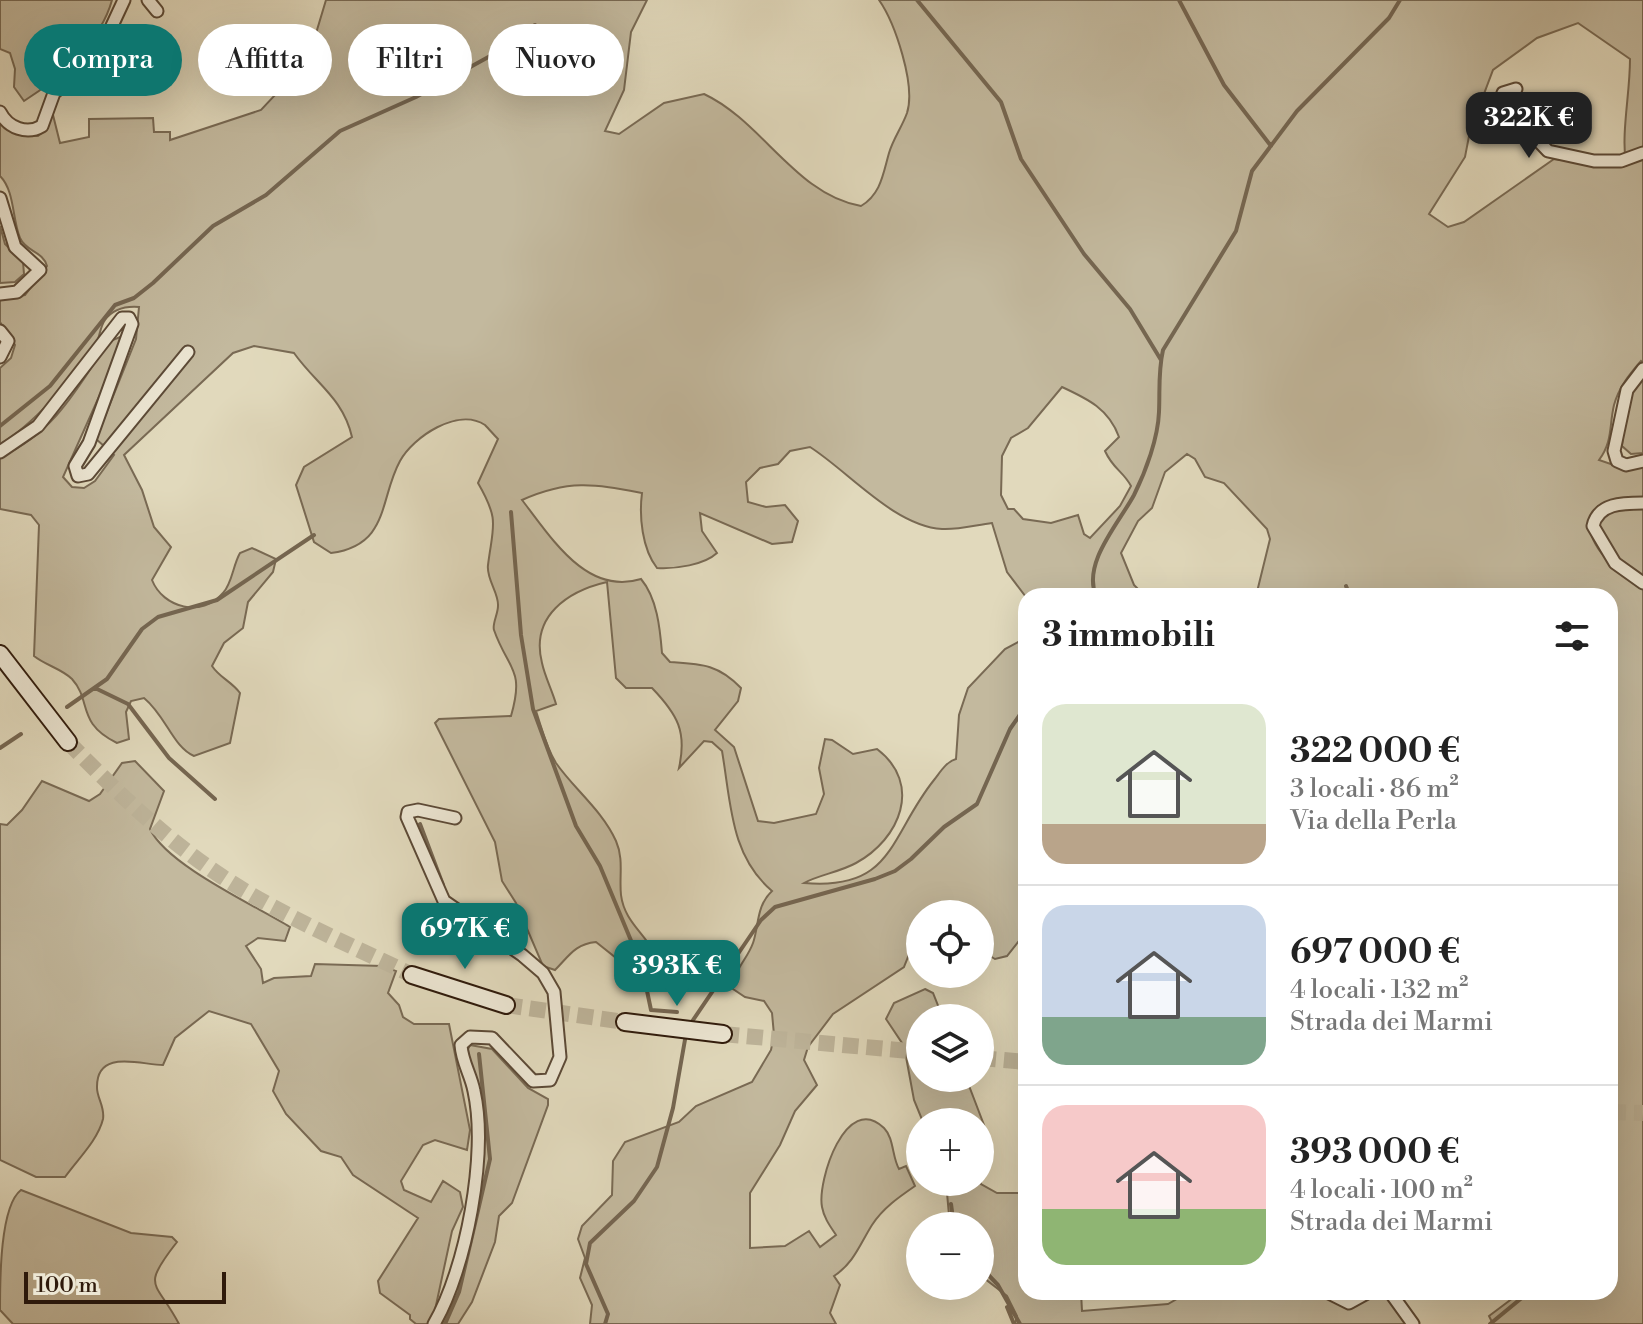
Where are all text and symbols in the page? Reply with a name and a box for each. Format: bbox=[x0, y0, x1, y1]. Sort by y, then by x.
chip: Compra bbox=[24, 24, 182, 96]
chip: Affitta bbox=[198, 24, 332, 96]
chip: Filtri bbox=[348, 24, 472, 96]
chip: Nuovo bbox=[488, 24, 624, 96]
pin: 322K € bbox=[1464, 92, 1594, 160]
text: 322K € bbox=[1484, 102, 1574, 134]
icon: filters bbox=[1550, 614, 1594, 658]
text: 3 immobili bbox=[1042, 615, 1215, 657]
text: 322 000 € bbox=[1290, 731, 1460, 773]
icon: home bbox=[1106, 736, 1202, 832]
text: 3 locali · 86 m² bbox=[1290, 773, 1459, 805]
text: Via della Perla bbox=[1290, 805, 1457, 837]
map controls bbox=[906, 900, 994, 1300]
button: locate bbox=[906, 900, 994, 988]
pin: 697K € bbox=[400, 903, 530, 971]
text: 697K € bbox=[420, 913, 510, 945]
text: 697 000 € bbox=[1290, 932, 1460, 974]
icon: home bbox=[1106, 937, 1202, 1033]
pin: 393K € bbox=[612, 940, 742, 1008]
text: 393K € bbox=[632, 950, 722, 982]
text: 4 locali · 132 m² bbox=[1290, 974, 1468, 1006]
button: layers bbox=[906, 1004, 994, 1092]
text: Strada dei Marmi bbox=[1290, 1006, 1493, 1038]
button: + bbox=[906, 1108, 994, 1196]
text: 393 000 € bbox=[1290, 1132, 1460, 1174]
icon: home bbox=[1106, 1137, 1202, 1233]
text: 4 locali · 100 m² bbox=[1290, 1174, 1473, 1206]
text: Strada dei Marmi bbox=[1290, 1206, 1493, 1238]
button: − bbox=[906, 1212, 994, 1300]
scale bar bbox=[24, 1268, 226, 1304]
text: 100 m bbox=[36, 1272, 98, 1299]

